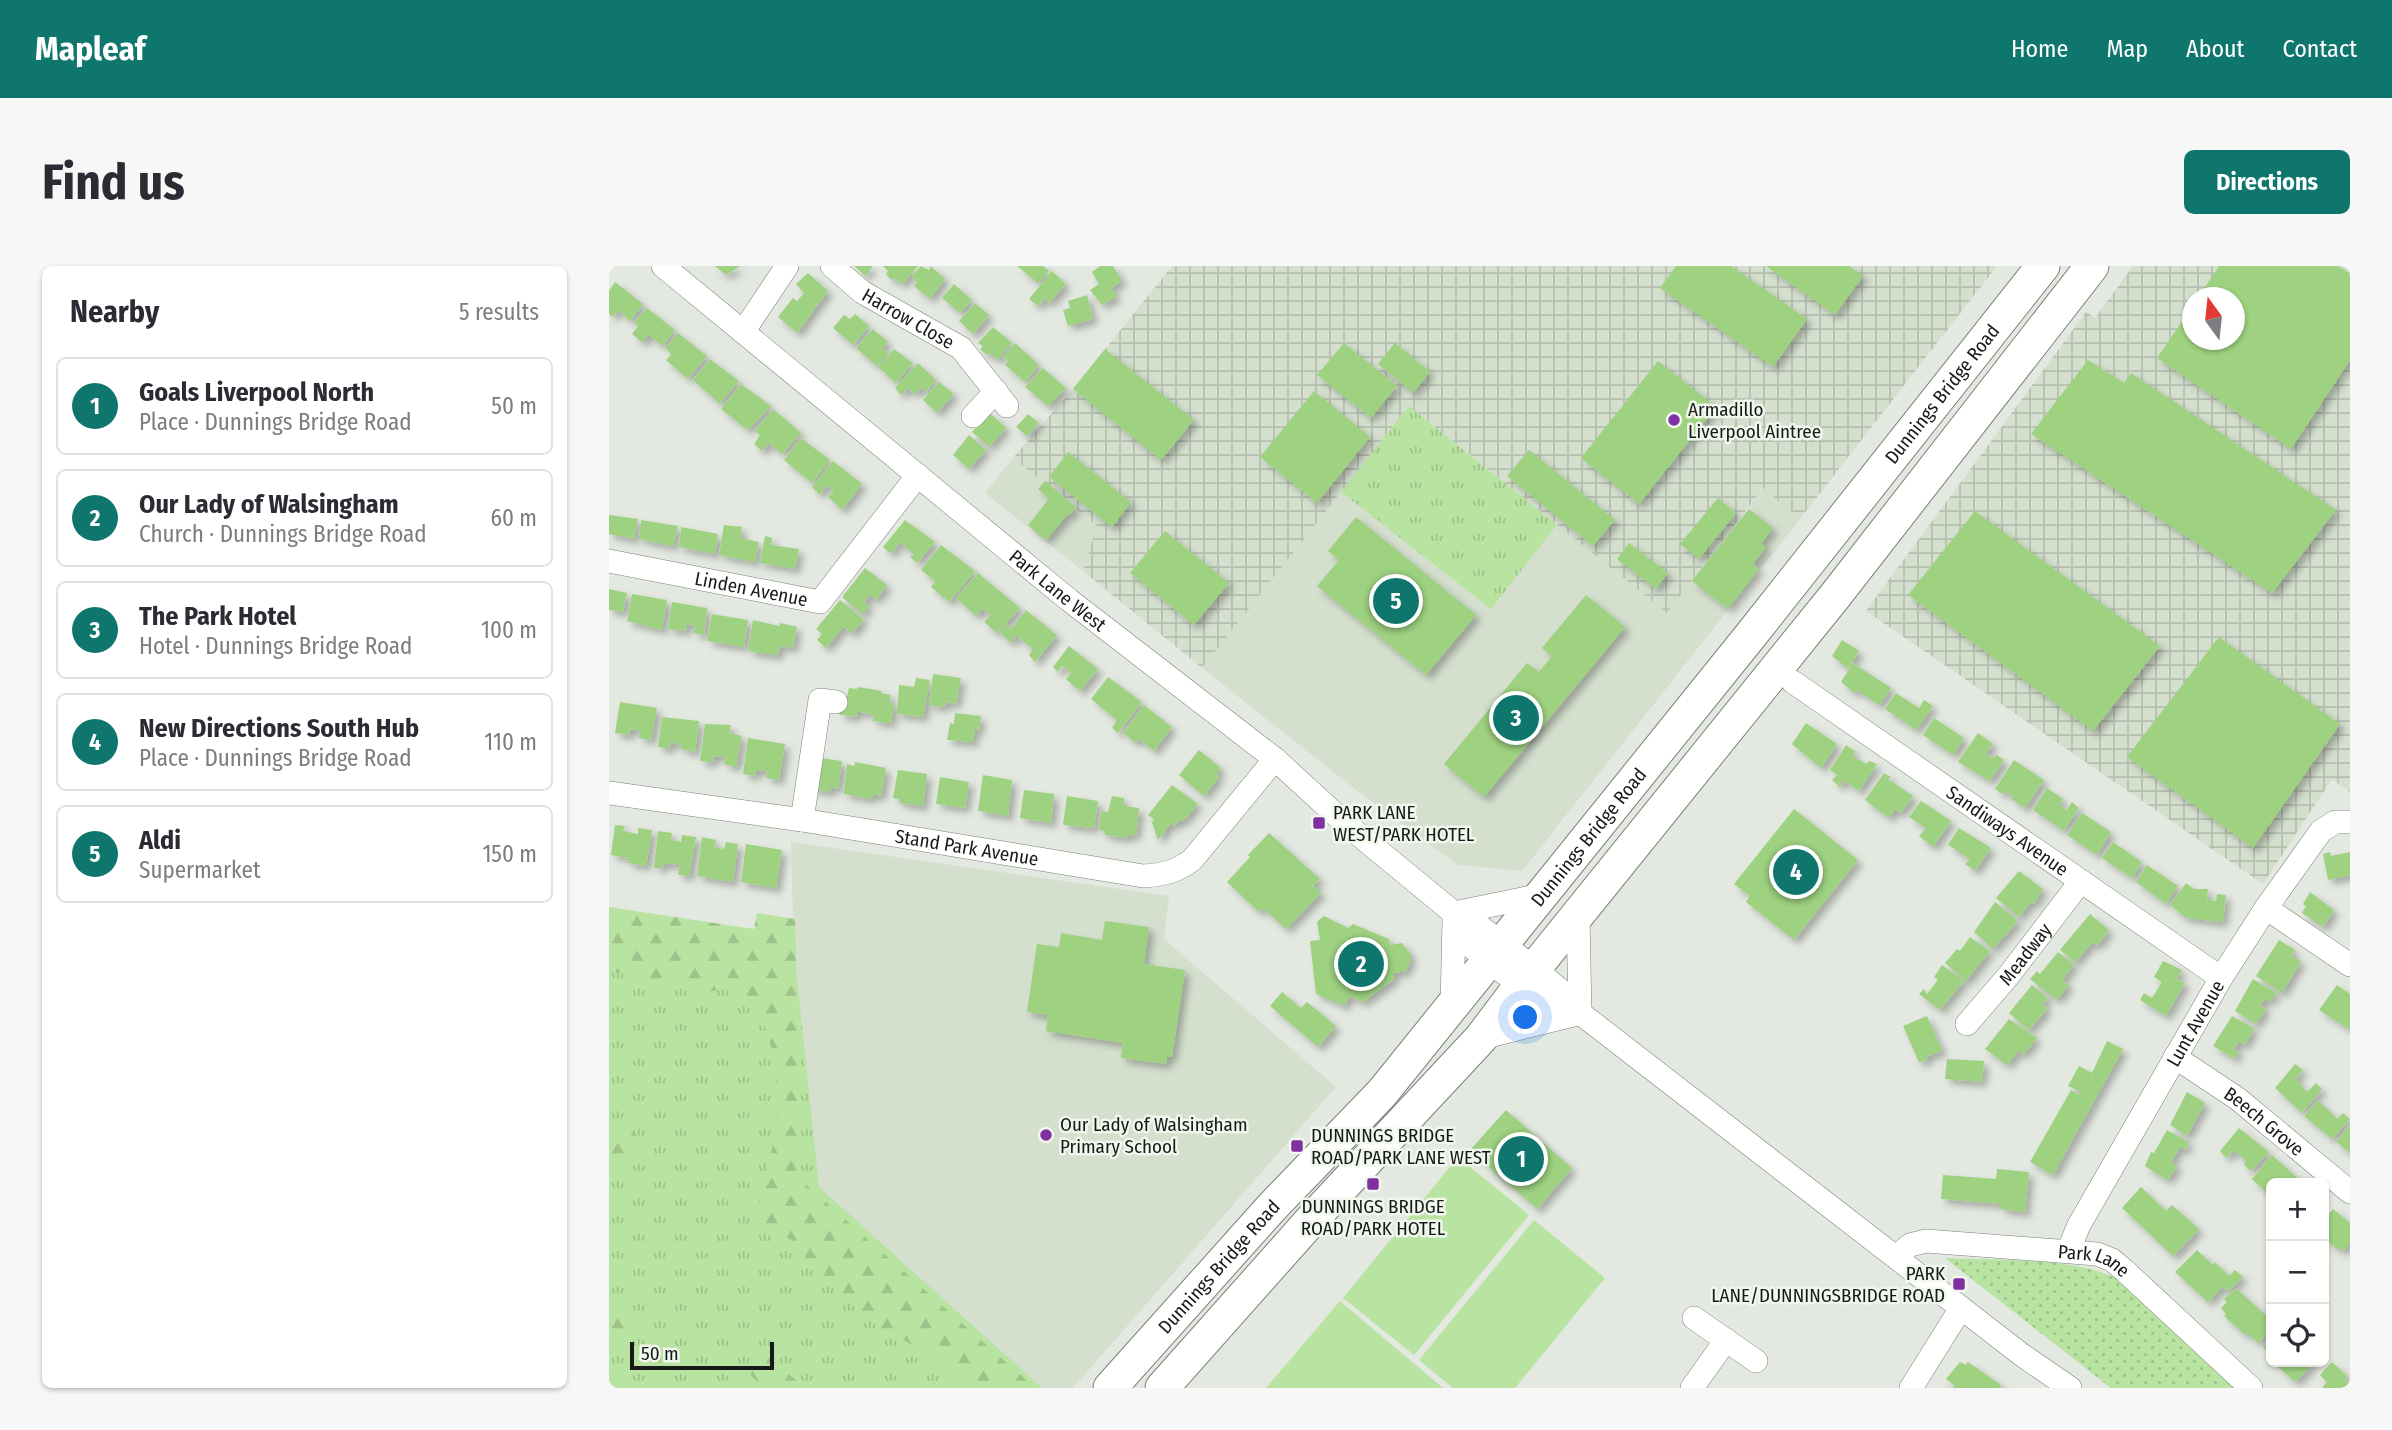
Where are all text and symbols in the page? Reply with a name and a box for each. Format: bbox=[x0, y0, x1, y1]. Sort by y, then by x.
text: Mapleaf bbox=[35, 29, 146, 69]
text: Home bbox=[2011, 35, 2068, 63]
text: Map bbox=[2106, 35, 2148, 63]
text: About bbox=[2186, 35, 2244, 63]
text: Contact bbox=[2282, 35, 2357, 63]
button: Directions bbox=[2184, 150, 2350, 214]
text: Find us bbox=[42, 153, 185, 212]
street label: Harrow Close bbox=[858, 283, 958, 354]
north arrow bbox=[2182, 287, 2245, 350]
text: Nearby bbox=[70, 294, 159, 330]
text: 5 results bbox=[459, 298, 539, 326]
street label: Dunnings Bridge Road bbox=[1880, 320, 2004, 468]
text: Goals Liverpool North bbox=[139, 377, 374, 408]
text: 1 bbox=[90, 392, 100, 420]
text: 50 m bbox=[491, 392, 537, 420]
place label: Armadillo Liverpool Aintree bbox=[1688, 398, 1821, 443]
text: Place · Dunnings Bridge Road bbox=[139, 408, 412, 436]
marker: Armadillo Liverpool Aintree bbox=[1666, 412, 1682, 428]
text: Our Lady of Walsingham bbox=[139, 489, 399, 520]
text: 2 bbox=[90, 504, 100, 532]
text: 60 m bbox=[491, 504, 537, 532]
text: Church · Dunnings Bridge Road bbox=[139, 520, 427, 548]
street label: Park Lane West bbox=[1005, 545, 1111, 637]
street label: Linden Avenue bbox=[693, 567, 810, 611]
pin: 5 bbox=[1373, 575, 1419, 627]
text: The Park Hotel bbox=[139, 601, 296, 632]
text: 3 bbox=[90, 616, 100, 644]
text: 100 m bbox=[481, 616, 537, 644]
text: Hotel · Dunnings Bridge Road bbox=[139, 632, 412, 660]
pin: 3 bbox=[1493, 692, 1539, 744]
text: New Directions South Hub bbox=[139, 713, 419, 744]
text: 4 bbox=[89, 728, 101, 756]
text: 110 m bbox=[484, 728, 537, 756]
text: Place · Dunnings Bridge Road bbox=[139, 744, 412, 772]
street label: Dunnings Bridge Road bbox=[1526, 764, 1651, 911]
street label: Sandiways Avenue bbox=[1942, 781, 2073, 881]
place label: PARK LANE WEST/PARK HOTEL bbox=[1333, 801, 1475, 846]
marker: PARK LANE WEST/PARK HOTEL bbox=[1311, 815, 1327, 831]
street label: Stand Park Avenue bbox=[893, 824, 1040, 871]
text: Aldi bbox=[139, 825, 181, 856]
text: 5 bbox=[89, 840, 101, 868]
text: 150 m bbox=[482, 840, 537, 868]
pin: 4 bbox=[1773, 846, 1819, 898]
text: Supermarket bbox=[139, 856, 260, 884]
street label: Meadway bbox=[1994, 918, 2057, 990]
pin: 2 bbox=[1338, 938, 1384, 990]
street label: Lunt Avenue bbox=[2162, 976, 2229, 1071]
your location bbox=[1508, 1000, 1542, 1034]
street label: Beech Grove bbox=[2220, 1082, 2309, 1161]
place label: Our Lady of Walsingham Primary School bbox=[1060, 1113, 1248, 1158]
place label: DUNNINGS BRIDGE ROAD/PARK LANE WEST bbox=[1311, 1124, 1491, 1169]
marker: Our Lady of Walsingham Primary School bbox=[1038, 1127, 1054, 1143]
pin: 1 bbox=[1498, 1133, 1544, 1185]
marker: DUNNINGS BRIDGE ROAD/PARK LANE WEST bbox=[1289, 1138, 1305, 1154]
marker: DUNNINGS BRIDGE ROAD/PARK HOTEL bbox=[1365, 1176, 1381, 1192]
map controls bbox=[2266, 1178, 2329, 1367]
button: + bbox=[2266, 1178, 2329, 1241]
street label: Dunnings Bridge Road bbox=[1153, 1195, 1285, 1338]
place label: DUNNINGS BRIDGE ROAD/PARK HOTEL bbox=[1301, 1195, 1446, 1240]
street label: Park Lane bbox=[2057, 1240, 2134, 1282]
button: − bbox=[2266, 1241, 2329, 1304]
place label: PARK LANE/DUNNINGSBRIDGE ROAD bbox=[1711, 1262, 1946, 1307]
marker: PARK LANE/DUNNINGSBRIDGE ROAD bbox=[1951, 1276, 1967, 1292]
button: locate bbox=[2266, 1304, 2329, 1367]
scale bar bbox=[630, 1339, 773, 1371]
text: 50 m bbox=[641, 1342, 679, 1365]

